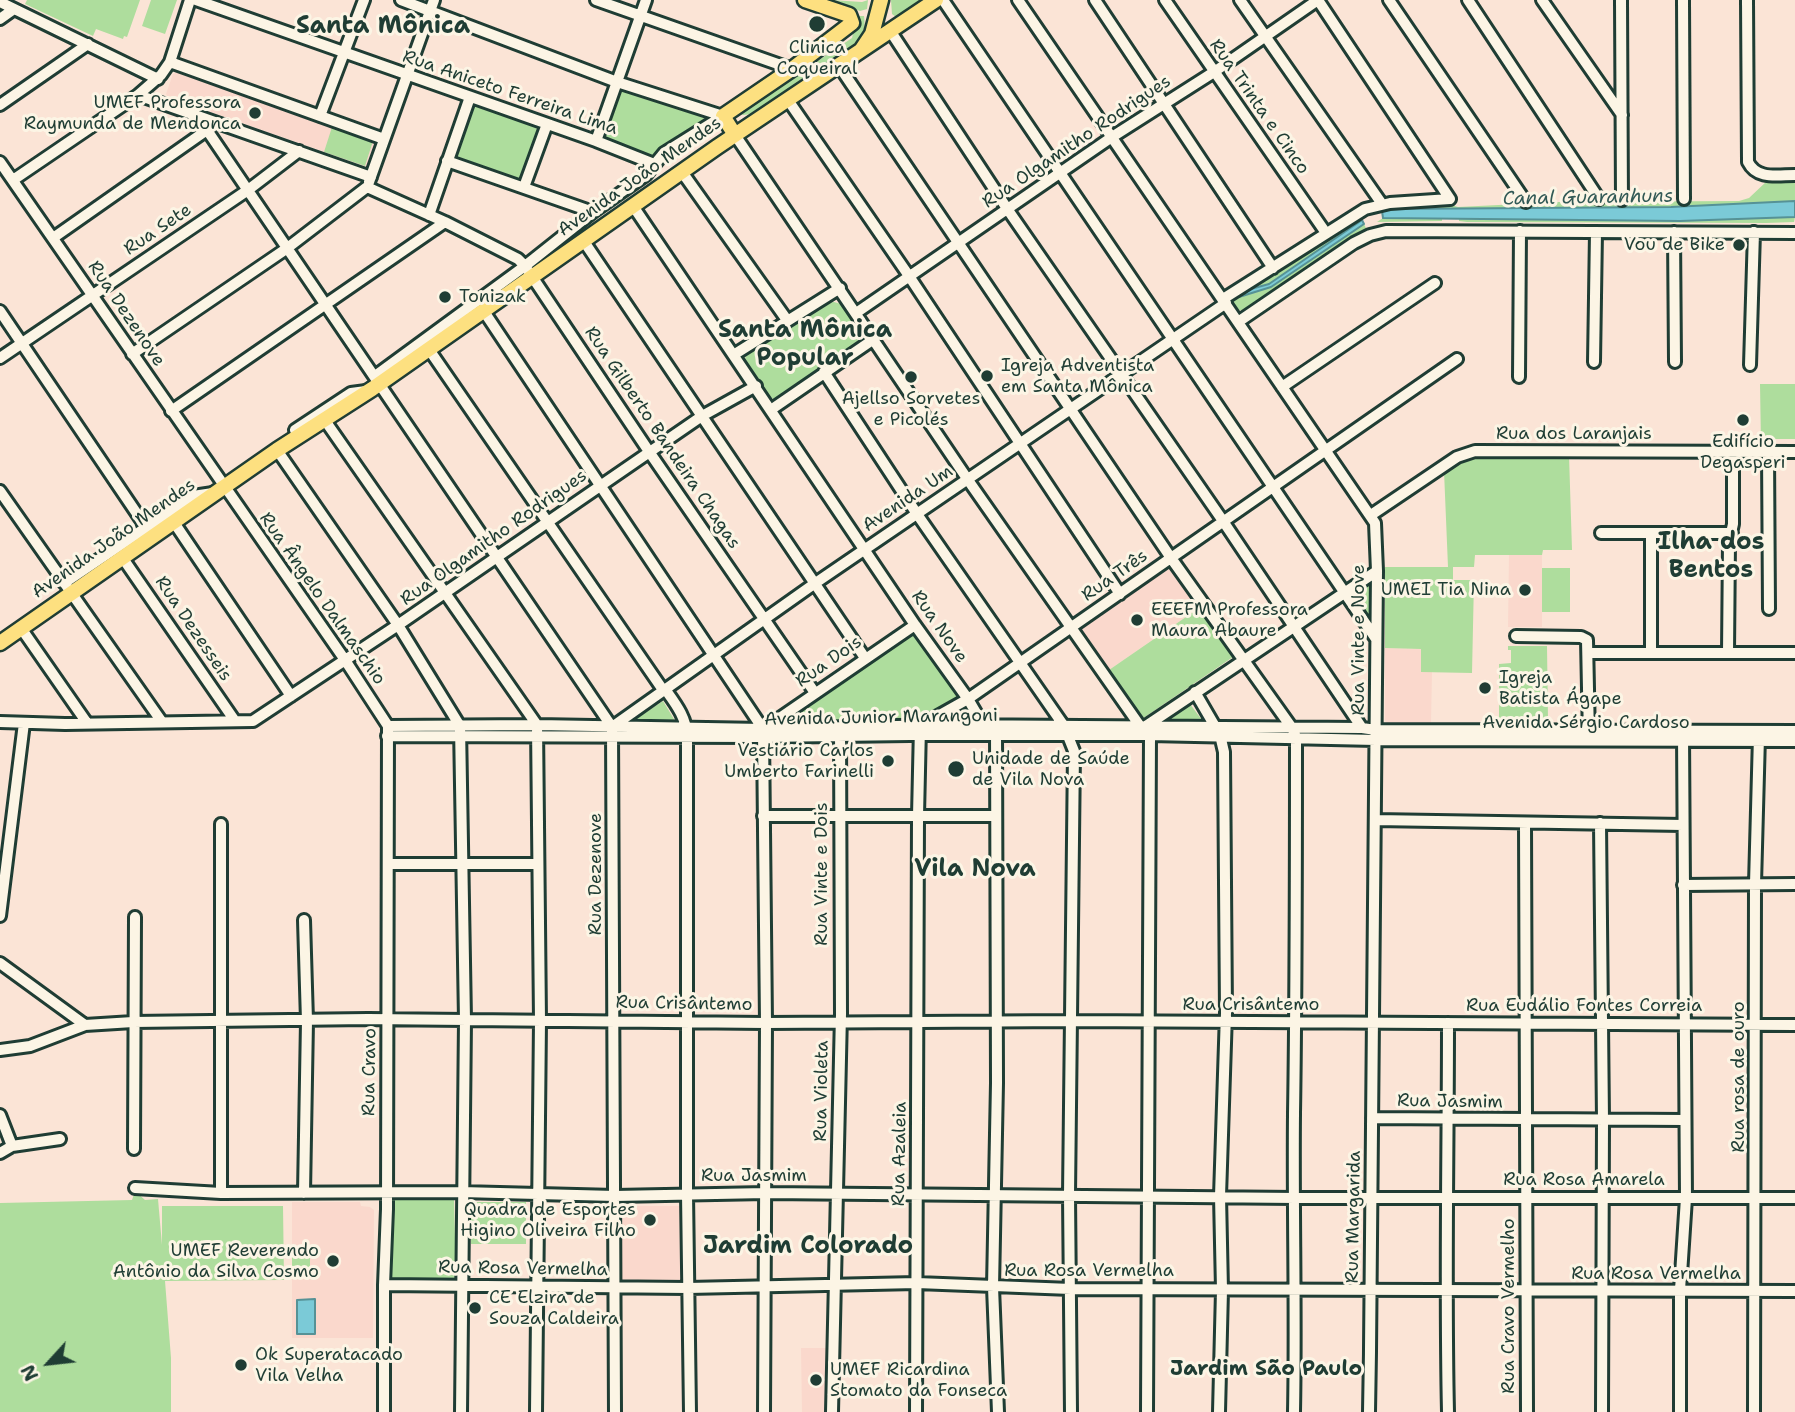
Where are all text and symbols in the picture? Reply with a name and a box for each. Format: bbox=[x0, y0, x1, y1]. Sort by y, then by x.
district label: Santa Mônica bbox=[296, 13, 470, 41]
marker: Clinica Coqueiral bbox=[807, 14, 827, 34]
street label: Rua Trinta e Cinco bbox=[1204, 35, 1314, 179]
place label: Clinica Coqueiral bbox=[777, 37, 857, 80]
street label: Rua Aniceto Ferreira Lima bbox=[400, 46, 620, 140]
street label: Rua Olgamitho Rodrigues bbox=[979, 71, 1175, 213]
place label: UMEF Professora Raymunda de Mendonca bbox=[24, 92, 241, 134]
marker: UMEF Professora Raymunda de Mendonca bbox=[247, 105, 263, 121]
street label: Avenida João Mendes bbox=[554, 112, 726, 242]
water label: Canal Guaranhuns bbox=[1502, 185, 1674, 211]
street label: Rua Sete bbox=[120, 200, 196, 260]
place label: Vou de Bike bbox=[1624, 234, 1725, 256]
marker: Vou de Bike bbox=[1731, 237, 1747, 253]
street label: Rua Dezenove bbox=[83, 257, 169, 371]
place label: Tonizak bbox=[459, 286, 526, 308]
marker: Tonizak bbox=[437, 289, 453, 305]
district label: Santa Mônica Popular bbox=[718, 317, 892, 373]
street label: Rua Gilberto Bandeira Chagas bbox=[579, 323, 745, 553]
place label: Igreja Adventista em Santa Mônica bbox=[1001, 355, 1154, 398]
marker: Igreja Adventista em Santa Mônica bbox=[979, 368, 995, 384]
marker: Ajellso Sorvetes e Picolés bbox=[903, 369, 919, 385]
place label: Ajellso Sorvetes e Picolés bbox=[842, 388, 980, 430]
marker: Edifício Degasperi bbox=[1735, 412, 1751, 428]
street label: Rua dos Laranjais bbox=[1496, 423, 1652, 445]
place label: Edifício Degasperi bbox=[1700, 431, 1786, 474]
street label: Avenida Um bbox=[859, 461, 957, 537]
street label: Rua Olgamitho Rodrigues bbox=[397, 465, 591, 611]
street label: Avenida João Mendes bbox=[28, 474, 200, 604]
street label: Rua Ângelo Dalmaschio bbox=[254, 509, 390, 689]
district label: Ilha dos Bentos bbox=[1658, 529, 1764, 585]
street label: Rua Três bbox=[1078, 545, 1152, 607]
street label: Rua Vinte e Nove bbox=[1348, 564, 1370, 716]
street label: Rua Dezesseis bbox=[150, 572, 236, 686]
place label: UMEI Tia Nina bbox=[1381, 579, 1511, 601]
marker: UMEI Tia Nina bbox=[1517, 582, 1533, 598]
street label: Rua Nove bbox=[906, 587, 972, 667]
place label: EEEFM Professora Maura Abaure bbox=[1151, 599, 1308, 642]
marker: EEEFM Professora Maura Abaure bbox=[1129, 612, 1145, 628]
street label: Rua Dois bbox=[792, 631, 866, 693]
place label: Igreja Batista Ágape bbox=[1499, 667, 1622, 710]
marker: Igreja Batista Ágape bbox=[1477, 680, 1493, 696]
street label: Avenida Junior Marangoni bbox=[764, 705, 998, 731]
street label: Avenida Sérgio Cardoso bbox=[1482, 712, 1690, 734]
place label: Vestiário Carlos Umberto Farinelli bbox=[724, 740, 874, 782]
place label: Unidade de Saúde de Vila Nova bbox=[972, 748, 1130, 790]
marker: Vestiário Carlos Umberto Farinelli bbox=[880, 753, 896, 769]
marker: Unidade de Saúde de Vila Nova bbox=[946, 759, 966, 779]
street label: Rua Vinte e Dois bbox=[811, 802, 833, 946]
street label: Rua Dezenove bbox=[585, 813, 607, 935]
district label: Vila Nova bbox=[914, 856, 1036, 884]
street label: Rua Crisântemo bbox=[615, 992, 753, 1016]
street label: Rua Crisântemo bbox=[1183, 994, 1319, 1016]
street label: Rua Eudálio Fontes Correia bbox=[1466, 995, 1702, 1017]
street label: Rua rosa de ouro bbox=[1728, 1001, 1750, 1153]
street label: Rua Cravo bbox=[358, 1028, 382, 1116]
street label: Rua Violeta bbox=[810, 1040, 834, 1142]
street label: Rua Jasmim bbox=[1397, 1090, 1503, 1114]
street label: Rua Azaleia bbox=[888, 1101, 912, 1207]
street label: Rua Margarida bbox=[1342, 1150, 1366, 1284]
street label: Rua Jasmim bbox=[701, 1165, 807, 1187]
street label: Rua Rosa Amarela bbox=[1503, 1169, 1665, 1191]
place label: Quadra de Esportes Higino Oliveira Filho bbox=[460, 1199, 636, 1242]
marker: Quadra de Esportes Higino Oliveira Filho bbox=[642, 1212, 658, 1228]
street label: Rua Cravo Vermelho bbox=[1498, 1218, 1520, 1394]
district label: Jardim Colorado bbox=[703, 1233, 913, 1261]
place label: UMEF Reverendo Antônio da Silva Cosmo bbox=[113, 1240, 319, 1282]
marker: UMEF Reverendo Antônio da Silva Cosmo bbox=[325, 1253, 341, 1269]
street label: Rua Rosa Vermelha bbox=[438, 1257, 608, 1281]
street label: Rua Rosa Vermelha bbox=[1004, 1260, 1174, 1282]
street label: Rua Rosa Vermelha bbox=[1571, 1263, 1741, 1285]
place label: CE Elzira de Souza Caldeira bbox=[489, 1287, 619, 1330]
marker: CE Elzira de Souza Caldeira bbox=[467, 1300, 483, 1316]
north arrow bbox=[14, 1328, 84, 1398]
place label: Ok Superatacado Vila Velha bbox=[255, 1344, 403, 1386]
marker: Ok Superatacado Vila Velha bbox=[233, 1357, 249, 1373]
district label: Jardim São Paulo bbox=[1170, 1357, 1362, 1383]
place label: UMEF Ricardina Stomato da Fonseca bbox=[830, 1359, 1007, 1402]
text: N bbox=[15, 1360, 44, 1385]
marker: UMEF Ricardina Stomato da Fonseca bbox=[808, 1372, 824, 1388]

